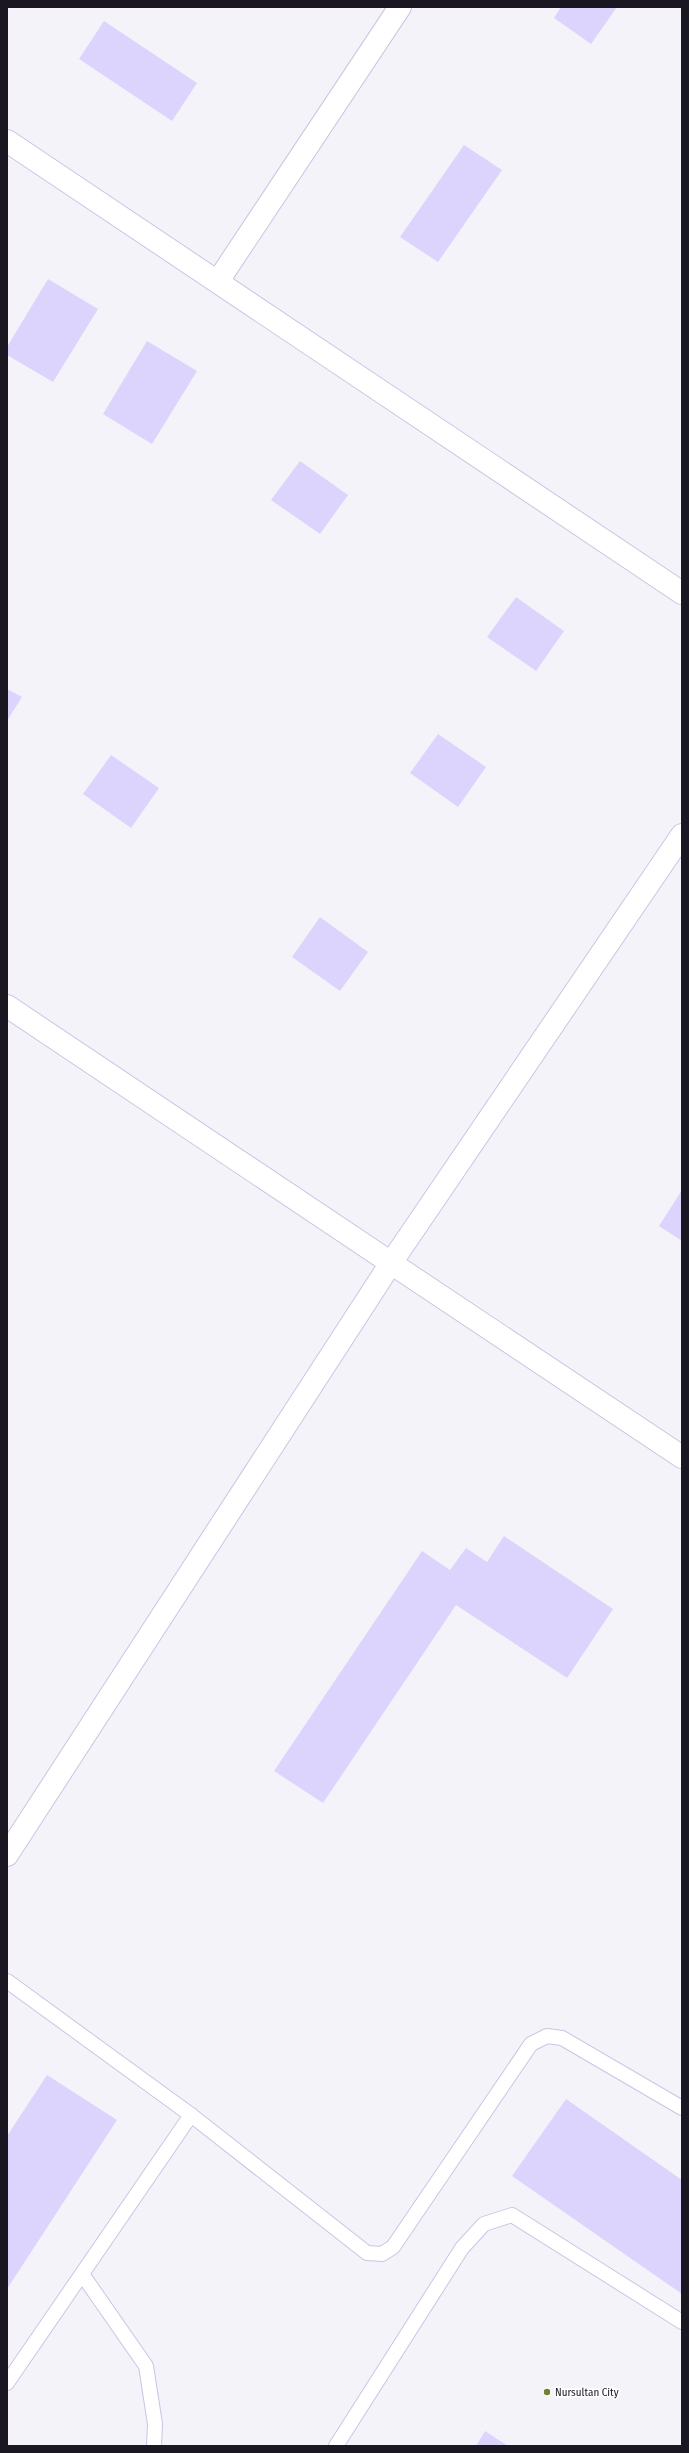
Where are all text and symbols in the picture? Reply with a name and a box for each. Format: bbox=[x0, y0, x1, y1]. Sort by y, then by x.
place label: Nursultan City bbox=[555, 2386, 619, 2399]
marker: Nursultan City bbox=[542, 2387, 552, 2397]

